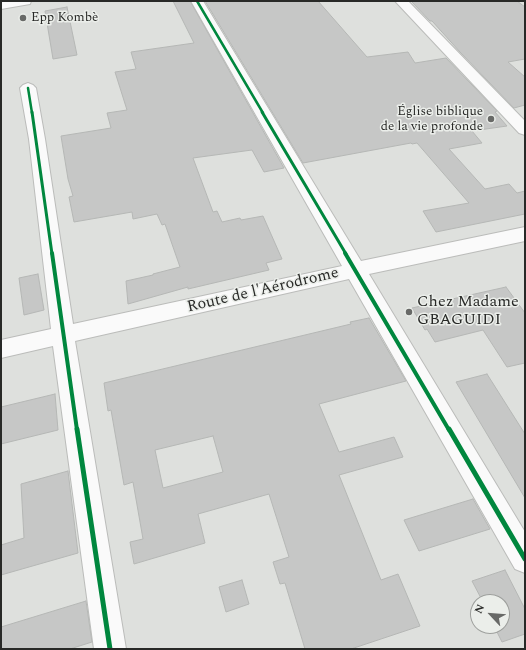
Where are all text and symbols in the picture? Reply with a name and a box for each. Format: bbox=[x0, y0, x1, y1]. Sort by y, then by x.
place label: Epp Kombè bbox=[31, 10, 98, 26]
marker: Epp Kombè bbox=[18, 13, 28, 23]
place label: Église biblique de la vie profonde bbox=[381, 104, 483, 135]
marker: Église biblique de la vie profonde bbox=[486, 114, 496, 124]
street label: Route de l'Aérodrome bbox=[185, 264, 341, 318]
place label: Chez Madame GBAGUIDI bbox=[417, 293, 519, 331]
marker: Chez Madame GBAGUIDI bbox=[404, 307, 414, 317]
north arrow bbox=[470, 594, 510, 634]
text: N bbox=[470, 601, 489, 617]

